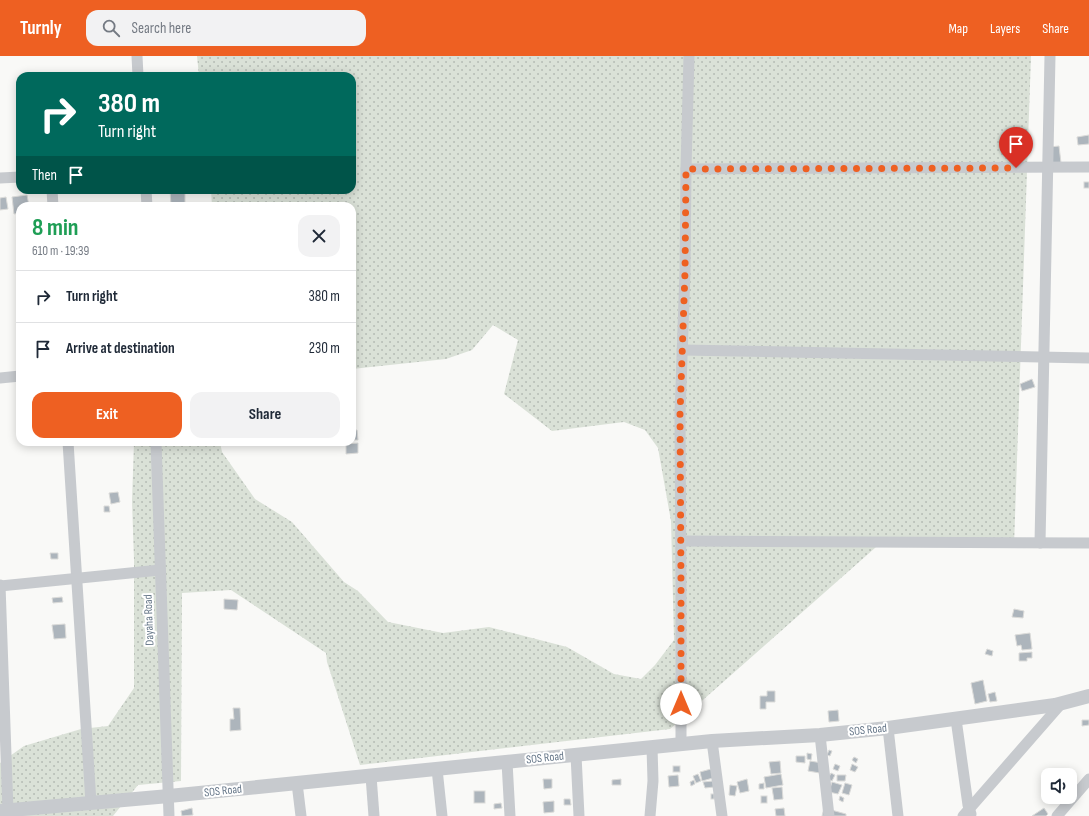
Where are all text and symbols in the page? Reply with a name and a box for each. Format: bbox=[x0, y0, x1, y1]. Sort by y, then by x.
search box bbox=[86, 10, 366, 46]
text: Turnly bbox=[20, 17, 62, 40]
icon: search bbox=[100, 17, 122, 39]
text: Search here bbox=[132, 19, 191, 38]
text: Map bbox=[948, 20, 968, 37]
text: Layers bbox=[990, 20, 1020, 37]
text: Share bbox=[1042, 20, 1069, 37]
text: 380 m bbox=[98, 87, 160, 120]
icon: right bbox=[32, 88, 84, 140]
text: Turn right bbox=[98, 121, 156, 142]
pin bbox=[999, 127, 1033, 168]
icon: arrive bbox=[1005, 133, 1027, 155]
icon: arrive bbox=[65, 164, 87, 186]
text: Then bbox=[32, 166, 57, 185]
text: 8 min bbox=[32, 213, 79, 242]
button: close bbox=[298, 215, 340, 257]
text: 610 m · 19:39 bbox=[32, 243, 89, 259]
icon: right bbox=[32, 286, 54, 308]
text: Turn right bbox=[66, 287, 118, 306]
text: 380 m bbox=[308, 287, 340, 306]
icon: arrive bbox=[32, 338, 54, 360]
text: Arrive at destination bbox=[66, 339, 175, 358]
text: 230 m bbox=[309, 339, 340, 358]
button: Exit bbox=[32, 392, 182, 438]
button: Share bbox=[190, 392, 340, 438]
street label: Dayaha Road bbox=[141, 594, 157, 646]
position arrow bbox=[660, 683, 702, 725]
street label: SOS Road bbox=[848, 721, 888, 739]
street label: SOS Road bbox=[525, 749, 565, 767]
map controls bbox=[1041, 768, 1077, 804]
button: sound bbox=[1041, 768, 1077, 804]
street label: SOS Road bbox=[203, 782, 243, 800]

